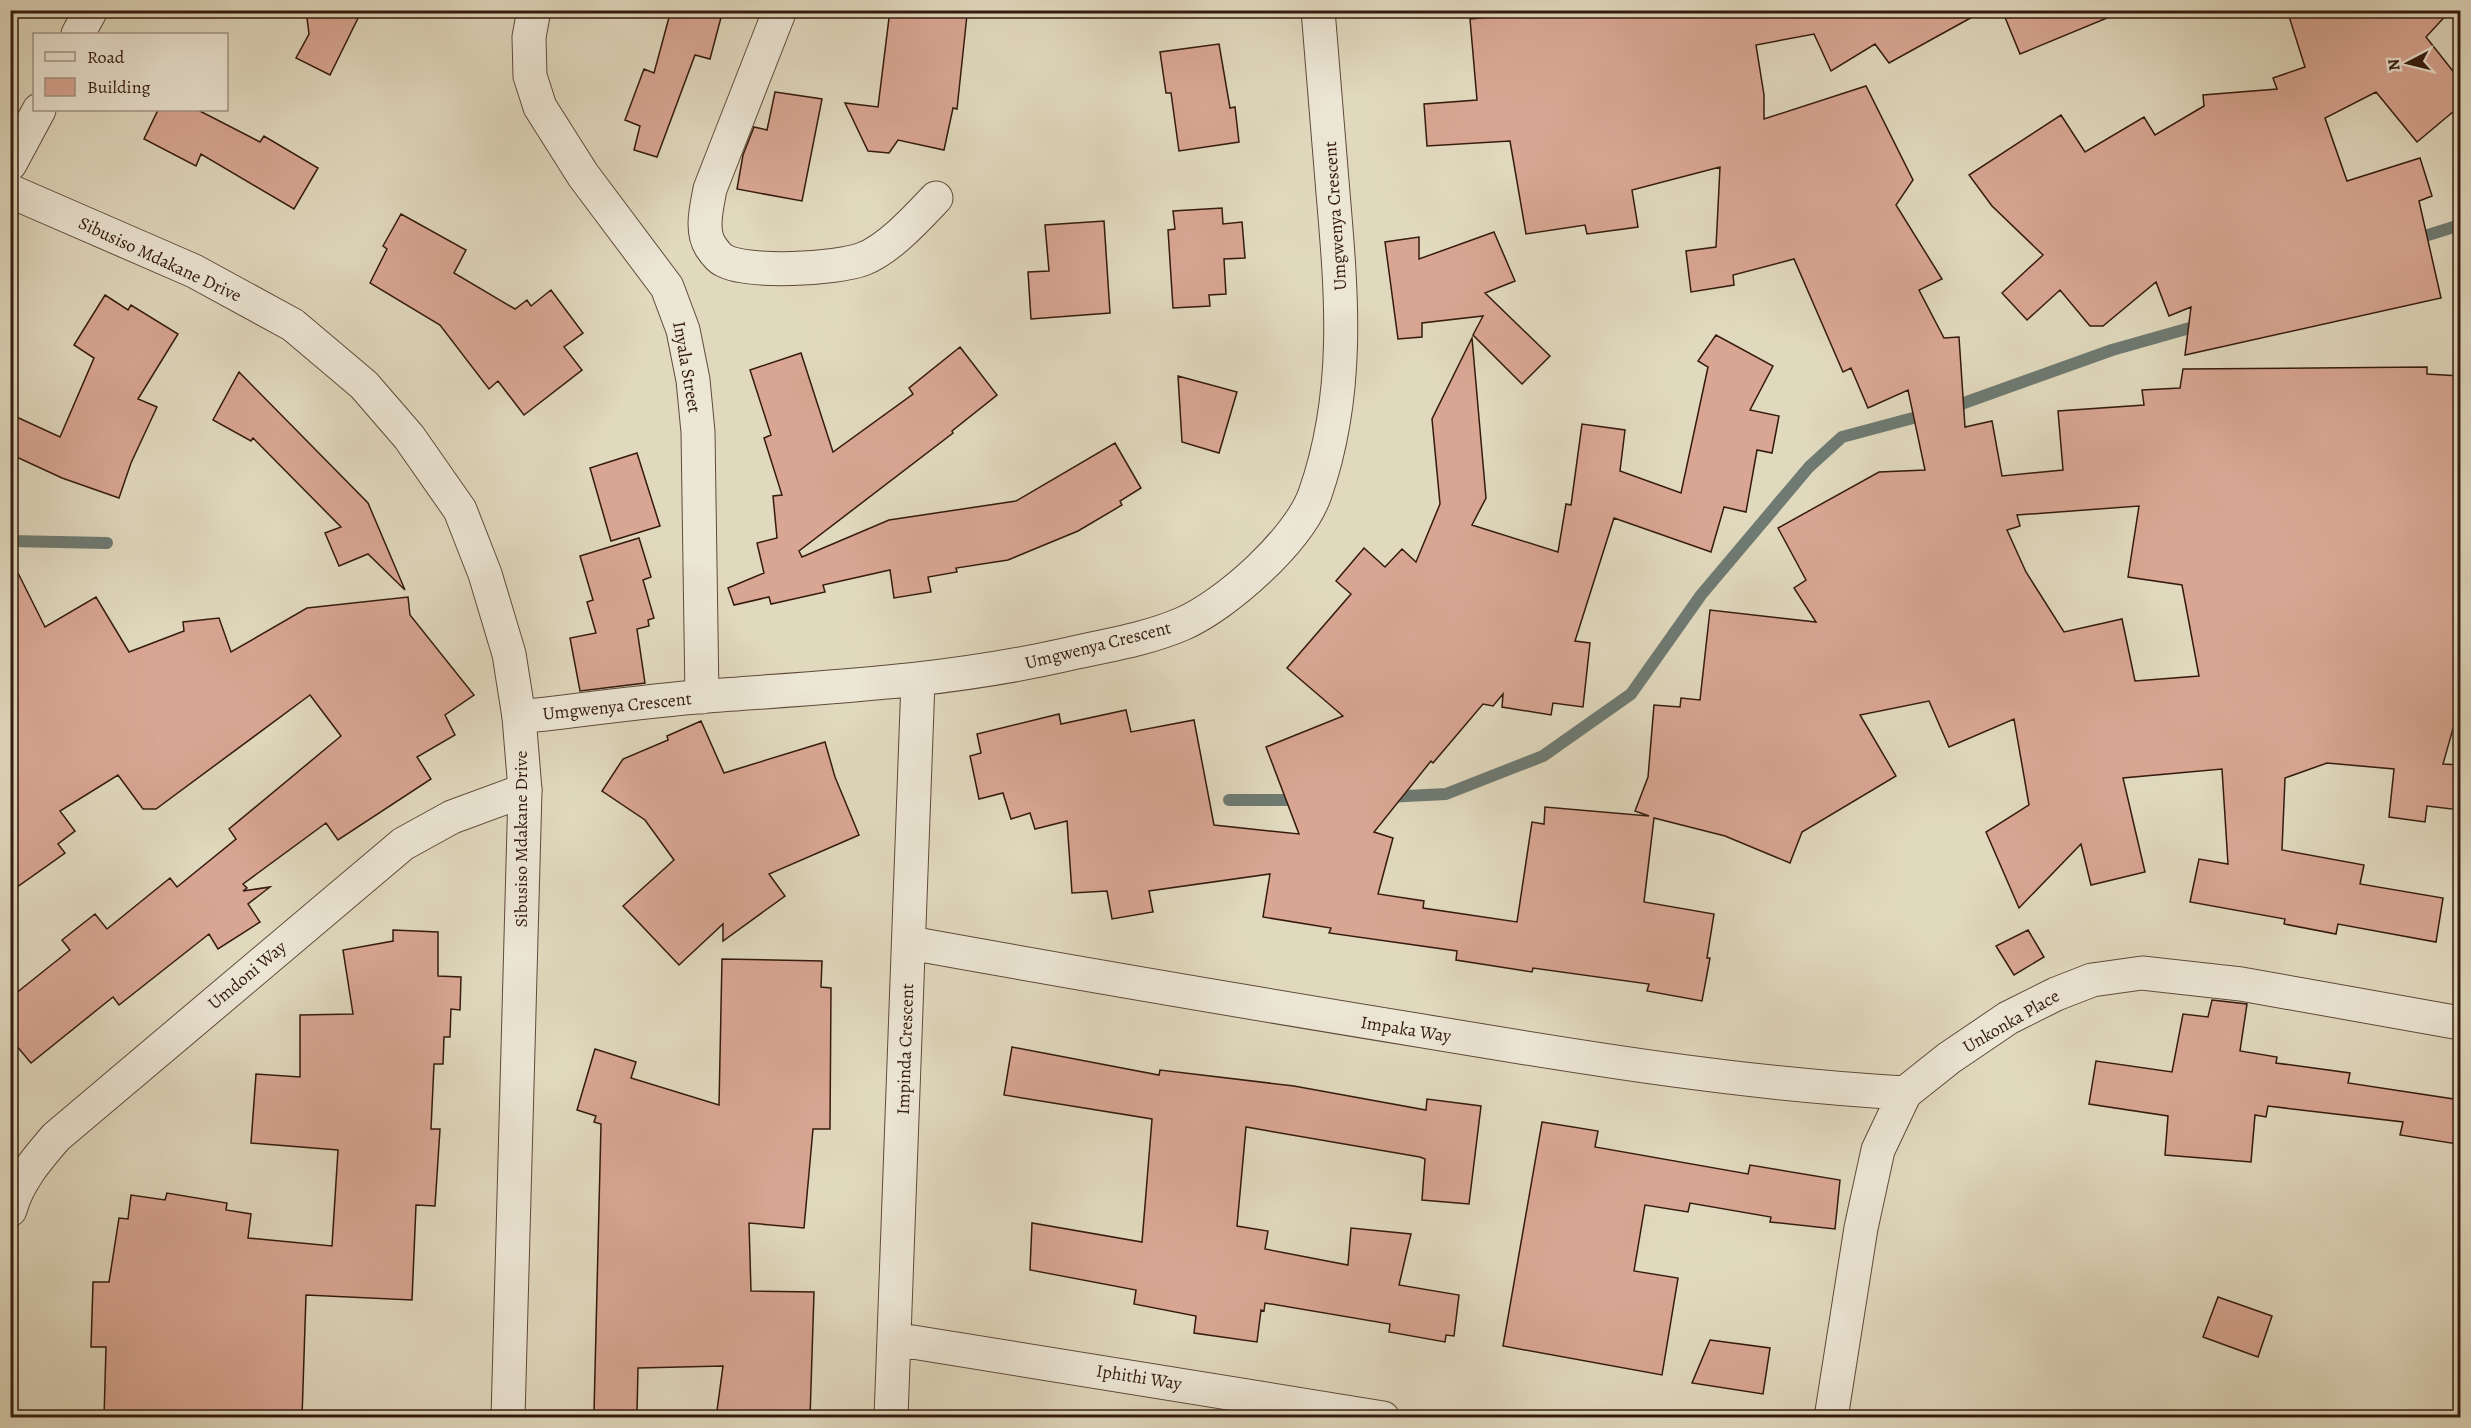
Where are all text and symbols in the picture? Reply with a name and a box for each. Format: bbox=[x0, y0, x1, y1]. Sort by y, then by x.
legend bbox=[33, 33, 228, 111]
north arrow bbox=[2378, 33, 2438, 93]
text: Road bbox=[87, 45, 125, 69]
text: N bbox=[2382, 57, 2406, 72]
text: Building bbox=[87, 75, 151, 99]
street label: Umgwenya Crescent bbox=[1318, 140, 1352, 292]
street label: Sibusiso Mdakane Drive bbox=[75, 211, 245, 307]
street label: Inyala Street bbox=[667, 319, 707, 415]
street label: Umgwenya Crescent bbox=[1022, 615, 1174, 675]
street label: Umgwenya Crescent bbox=[541, 686, 693, 726]
street label: Sibusiso Mdakane Drive bbox=[509, 750, 533, 928]
street label: Umdoni Way bbox=[203, 935, 292, 1015]
street label: Impinda Crescent bbox=[891, 983, 919, 1115]
street label: Unkonka Place bbox=[1958, 984, 2064, 1058]
street label: Impaka Way bbox=[1359, 1010, 1454, 1048]
street label: Iphithi Way bbox=[1095, 1358, 1184, 1396]

